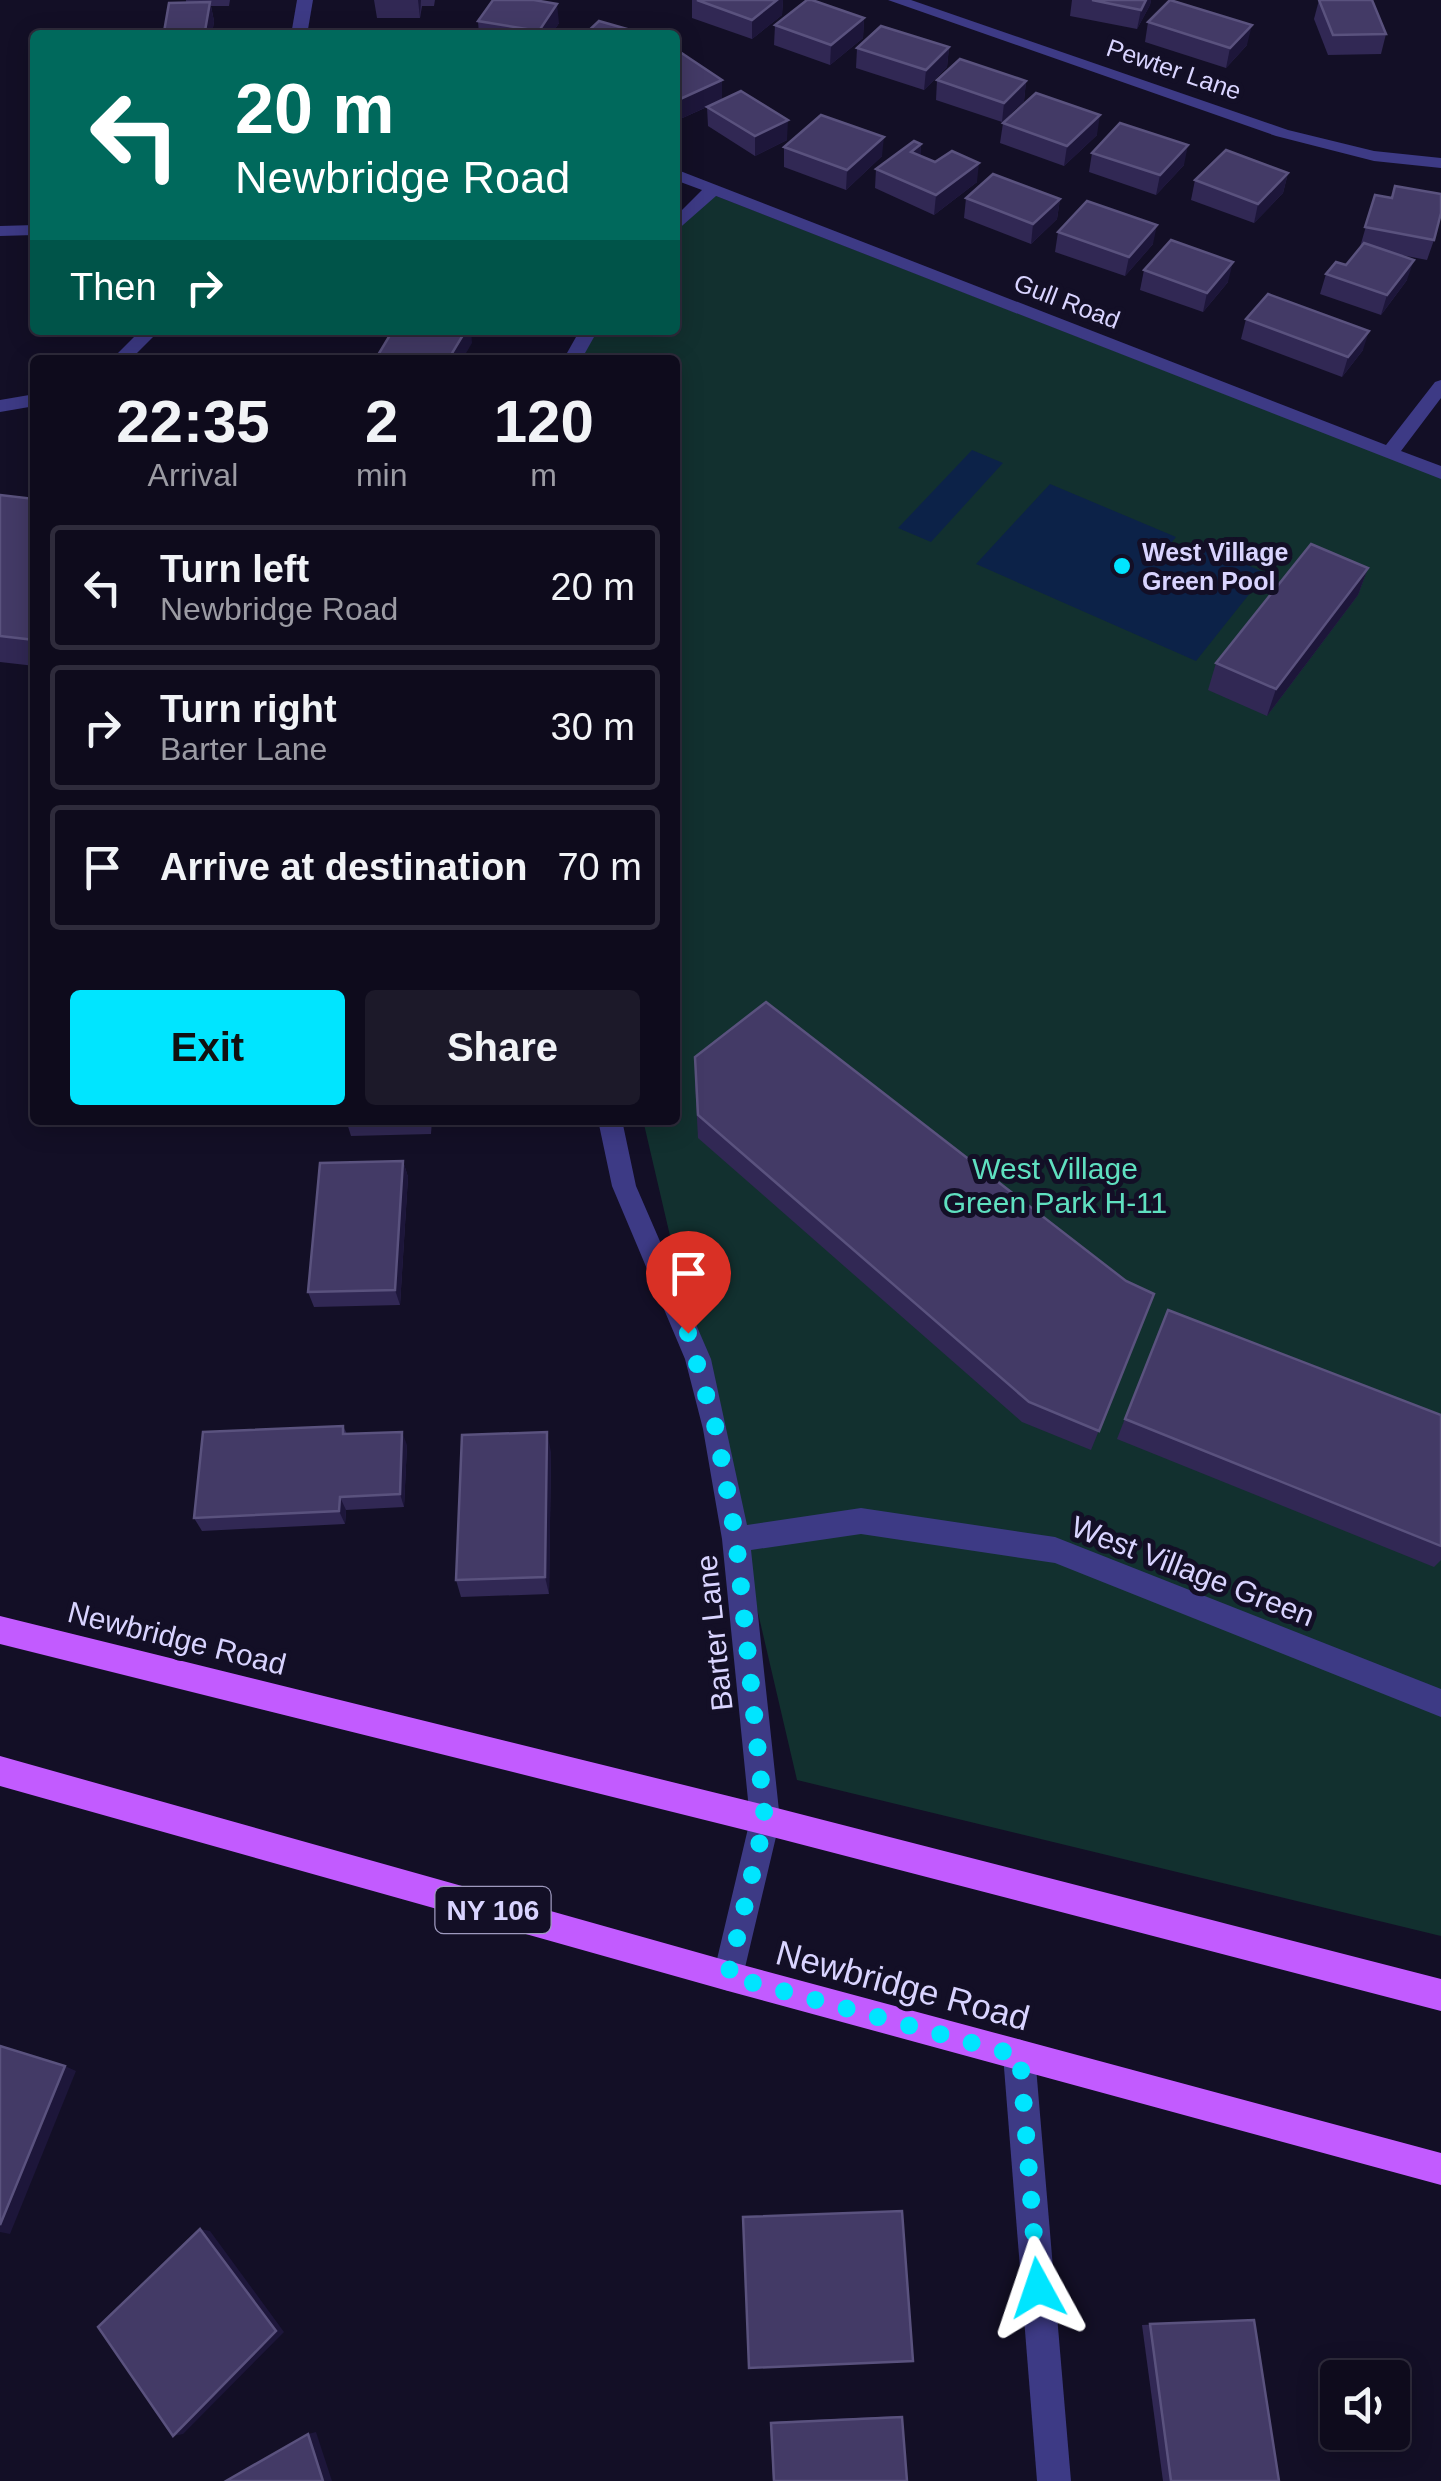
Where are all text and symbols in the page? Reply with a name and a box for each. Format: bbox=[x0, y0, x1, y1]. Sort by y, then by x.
street label: Pewter Lane bbox=[1103, 33, 1245, 105]
icon: left bbox=[70, 70, 200, 200]
text: 20 m bbox=[235, 70, 395, 148]
text: Newbridge Road bbox=[235, 152, 570, 203]
icon: right bbox=[177, 260, 232, 315]
text: Then bbox=[70, 266, 157, 308]
street label: Gull Road bbox=[1010, 268, 1124, 334]
text: 22:35 bbox=[116, 388, 270, 455]
text: 2 bbox=[365, 388, 398, 455]
text: 120 bbox=[494, 388, 594, 455]
text: Arrival bbox=[148, 457, 238, 493]
text: min bbox=[356, 457, 407, 493]
text: m bbox=[530, 457, 557, 493]
place label: West Village Green Pool bbox=[1142, 538, 1288, 595]
text: Turn left bbox=[160, 548, 309, 590]
marker: West Village Green Pool bbox=[1111, 555, 1133, 577]
icon: left bbox=[75, 560, 130, 615]
text: 20 m bbox=[551, 566, 635, 608]
text: Newbridge Road bbox=[160, 591, 398, 627]
text: Turn right bbox=[160, 688, 337, 730]
icon: right bbox=[75, 700, 130, 755]
text: 30 m bbox=[551, 706, 635, 748]
text: Barter Lane bbox=[160, 731, 327, 767]
icon: arrive bbox=[75, 840, 130, 895]
text: Arrive at destination bbox=[160, 846, 527, 888]
text: 70 m bbox=[557, 846, 642, 888]
button: Exit bbox=[70, 990, 345, 1105]
button: Share bbox=[365, 990, 640, 1105]
park label: West Village Green Park H-11 bbox=[943, 1152, 1167, 1219]
pin bbox=[646, 1231, 731, 1334]
icon: arrive bbox=[661, 1246, 716, 1301]
street label: West Village Green bbox=[1067, 1509, 1319, 1633]
street label: Barter Lane bbox=[689, 1553, 739, 1713]
street label: Newbridge Road bbox=[65, 1595, 289, 1681]
road number: NY 106 bbox=[436, 1887, 550, 1933]
street label: Newbridge Road bbox=[772, 1932, 1034, 2038]
position arrow bbox=[986, 2236, 1090, 2340]
map controls bbox=[1320, 2360, 1410, 2450]
button: sound bbox=[1320, 2360, 1410, 2450]

